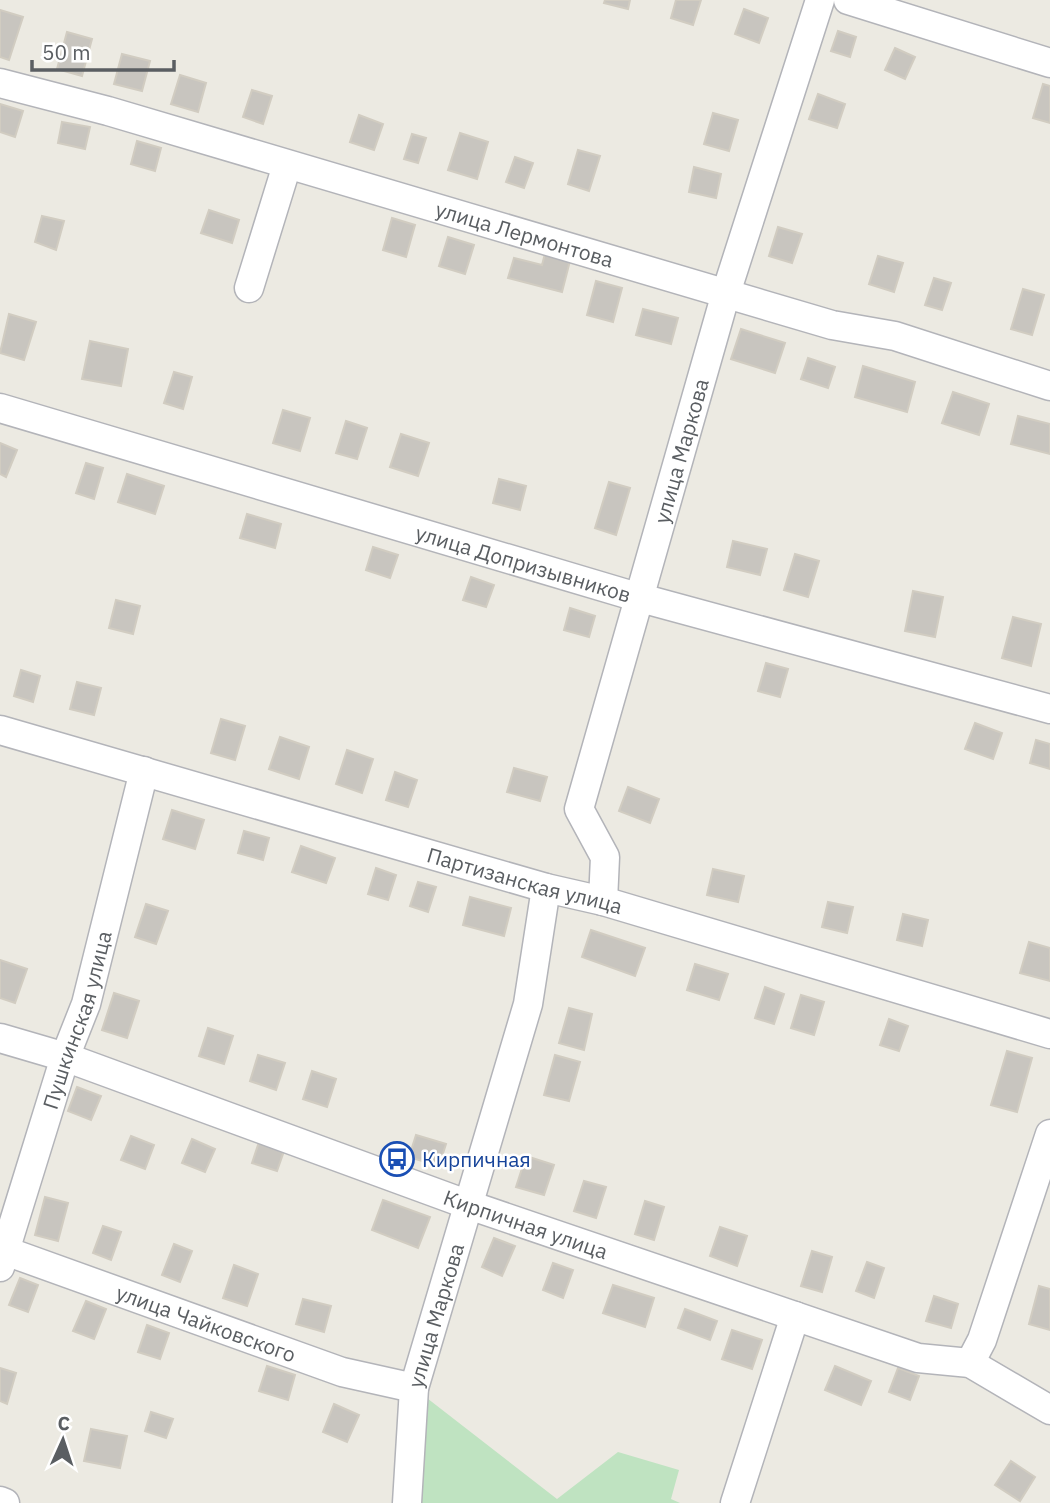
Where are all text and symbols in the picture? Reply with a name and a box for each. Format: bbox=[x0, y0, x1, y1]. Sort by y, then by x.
scale bar bbox=[32, 28, 173, 72]
text: 50 m bbox=[42, 38, 91, 66]
street label: улица Лермонтова bbox=[432, 195, 617, 274]
street label: улица Маркова bbox=[647, 375, 715, 527]
street label: улица Допризывников bbox=[412, 518, 635, 609]
street label: Партизанская улица bbox=[424, 840, 626, 920]
street label: Пушкинская улица bbox=[36, 928, 118, 1112]
bus stop icon: Кирпичная bbox=[378, 1140, 416, 1178]
place label: Кирпичная bbox=[422, 1145, 531, 1173]
street label: Кирпичная улица bbox=[440, 1183, 612, 1265]
street label: улица Маркова bbox=[401, 1240, 470, 1391]
street label: улица Чайковского bbox=[112, 1278, 300, 1368]
north arrow bbox=[28, 1405, 98, 1475]
text: С bbox=[57, 1411, 71, 1435]

